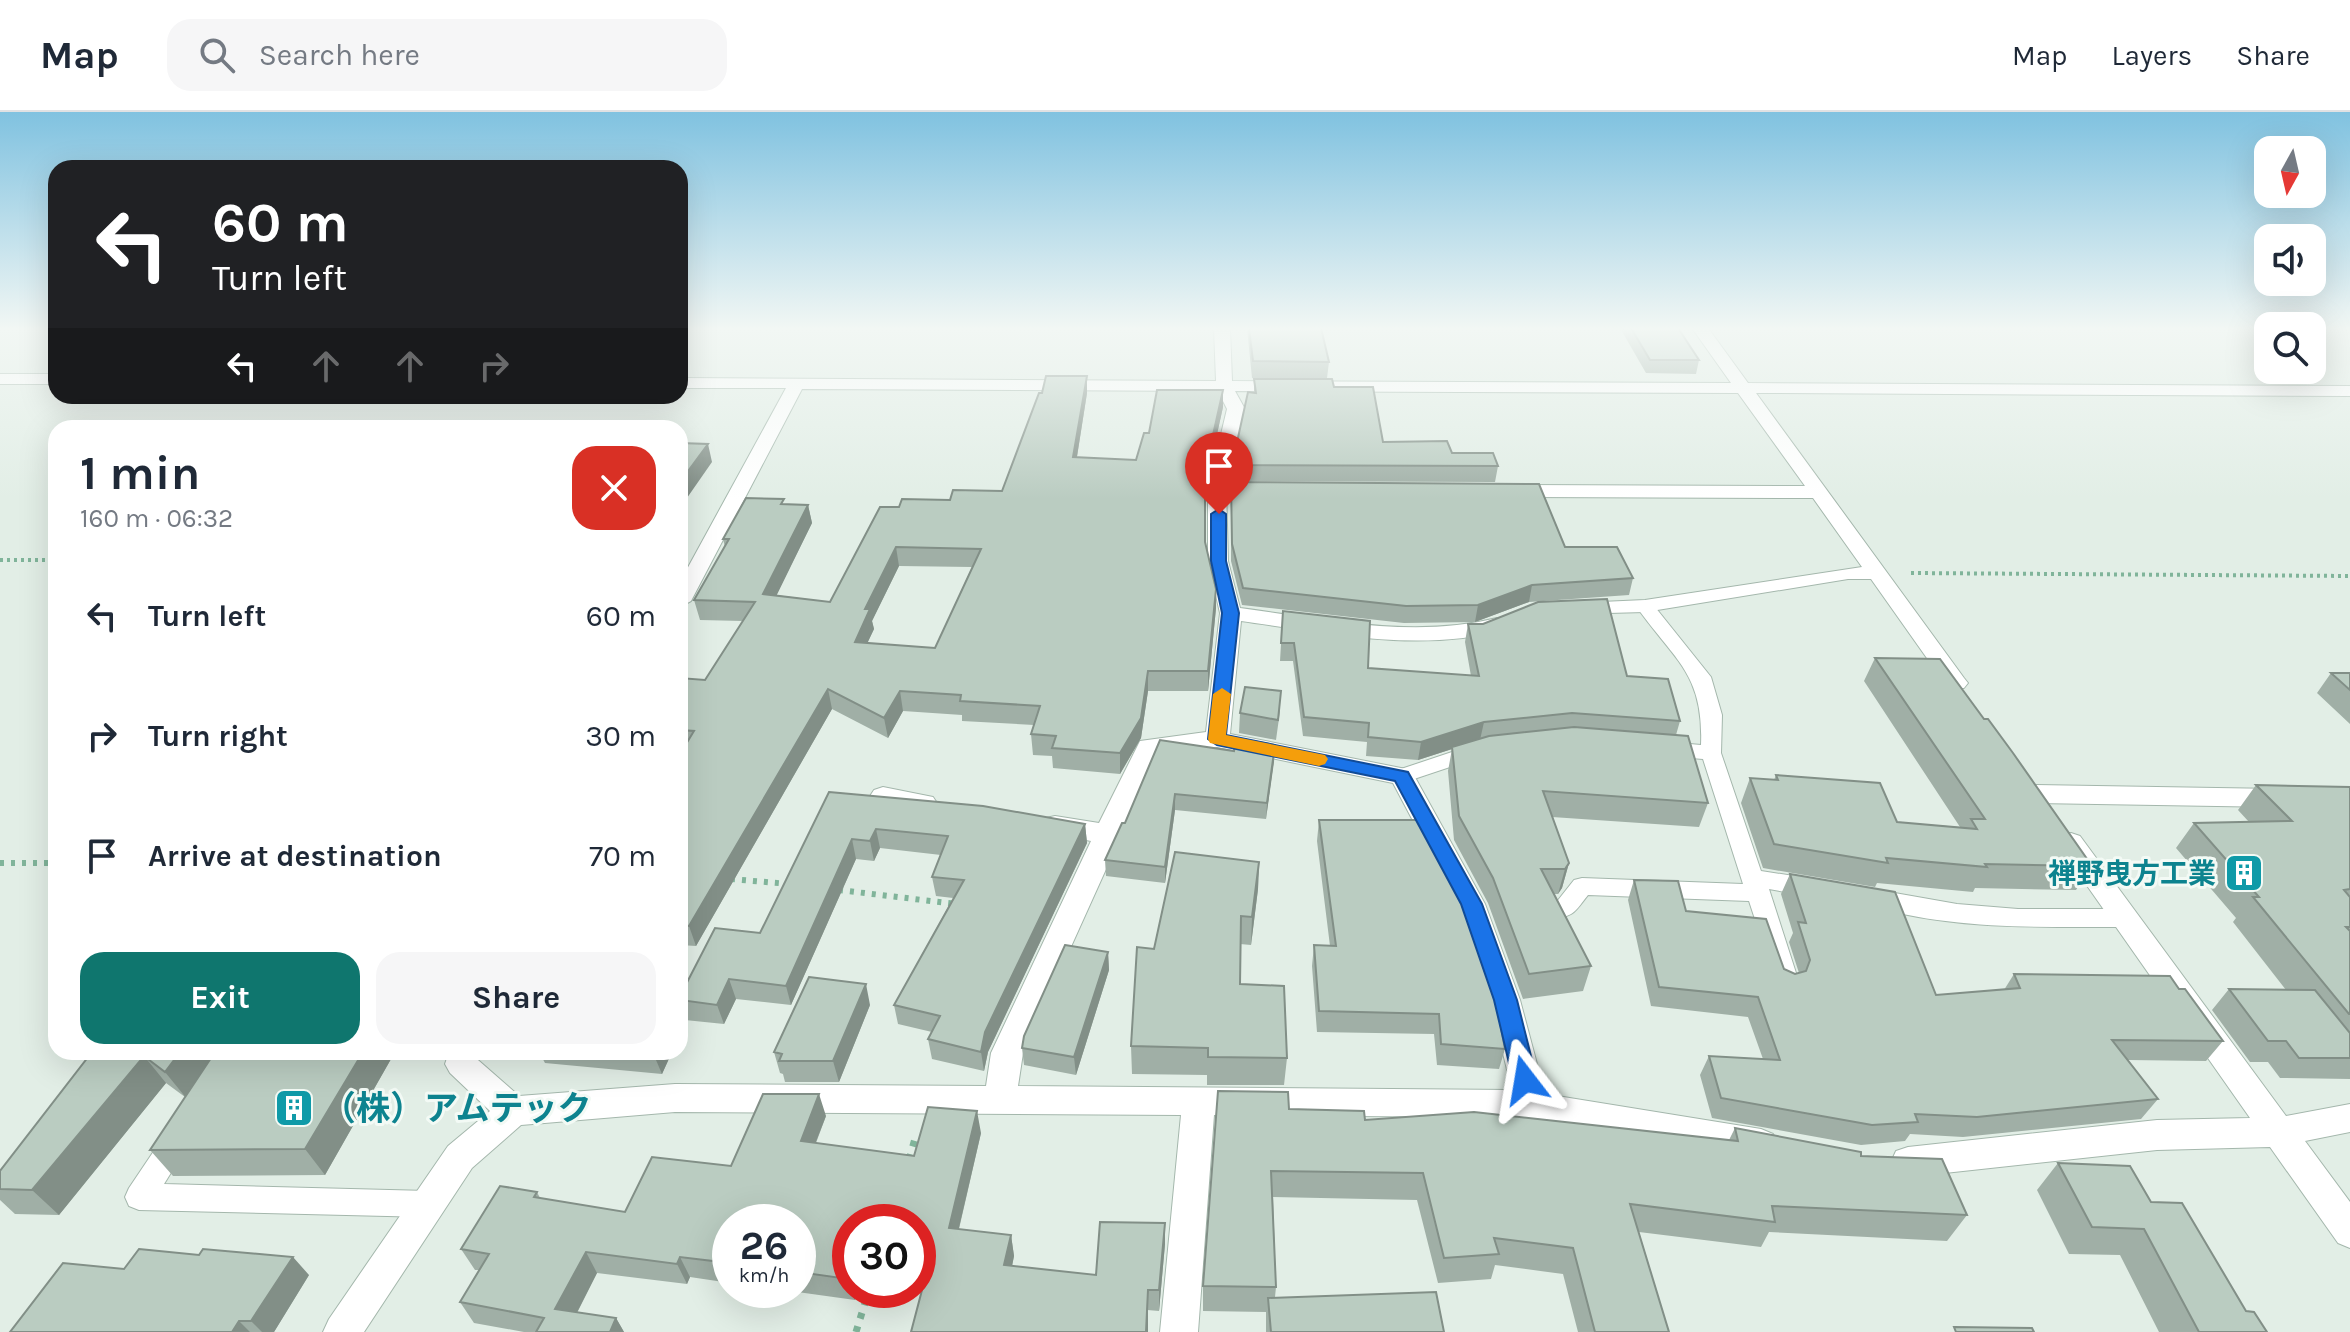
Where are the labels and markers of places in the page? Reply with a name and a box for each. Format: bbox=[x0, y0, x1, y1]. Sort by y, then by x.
pin bbox=[1185, 432, 1253, 514]
building icon: 禅野曳方工業 bbox=[2223, 852, 2265, 894]
place label: 禅野曳方工業 bbox=[2048, 857, 2216, 890]
building icon: （株）アムテック bbox=[273, 1087, 315, 1129]
place label: （株）アムテック bbox=[322, 1089, 592, 1129]

